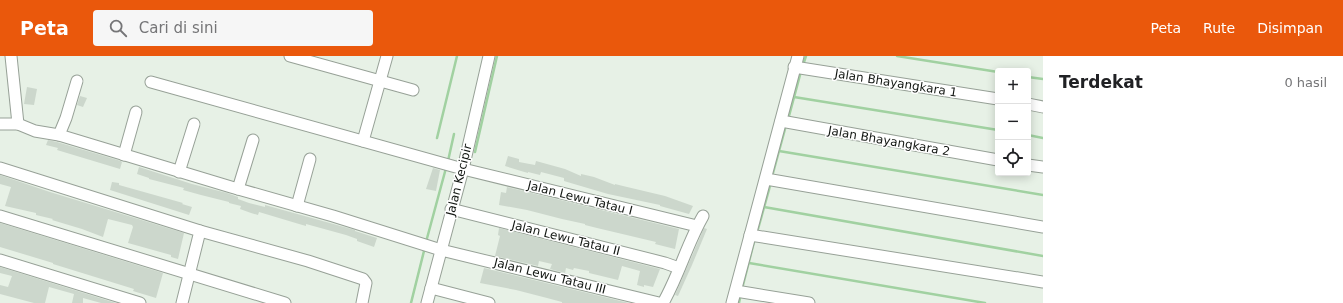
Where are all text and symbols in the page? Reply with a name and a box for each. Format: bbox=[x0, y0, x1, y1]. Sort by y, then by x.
search box bbox=[93, 10, 373, 46]
text: Peta bbox=[20, 17, 69, 39]
icon: search bbox=[107, 17, 129, 39]
text: Cari di sini bbox=[139, 19, 218, 37]
text: Peta bbox=[1150, 20, 1181, 36]
text: Rute bbox=[1203, 20, 1235, 36]
text: Disimpan bbox=[1257, 20, 1323, 36]
street label: Jalan Bhayangkara 1 bbox=[833, 66, 958, 100]
map controls bbox=[995, 68, 1031, 176]
button: + bbox=[995, 68, 1031, 104]
text: Terdekat bbox=[1059, 72, 1143, 92]
text: 0 hasil bbox=[1284, 75, 1327, 90]
button: − bbox=[995, 104, 1031, 140]
street label: Jalan Bhayangkara 2 bbox=[826, 123, 951, 159]
button: locate bbox=[995, 140, 1031, 176]
street label: Jalan Kecipir bbox=[443, 143, 475, 218]
street label: Jalan Lewu Tatau I bbox=[525, 178, 634, 218]
street label: Jalan Lewu Tatau II bbox=[509, 217, 622, 258]
street label: Jalan Lewu Tatau III bbox=[492, 255, 607, 297]

